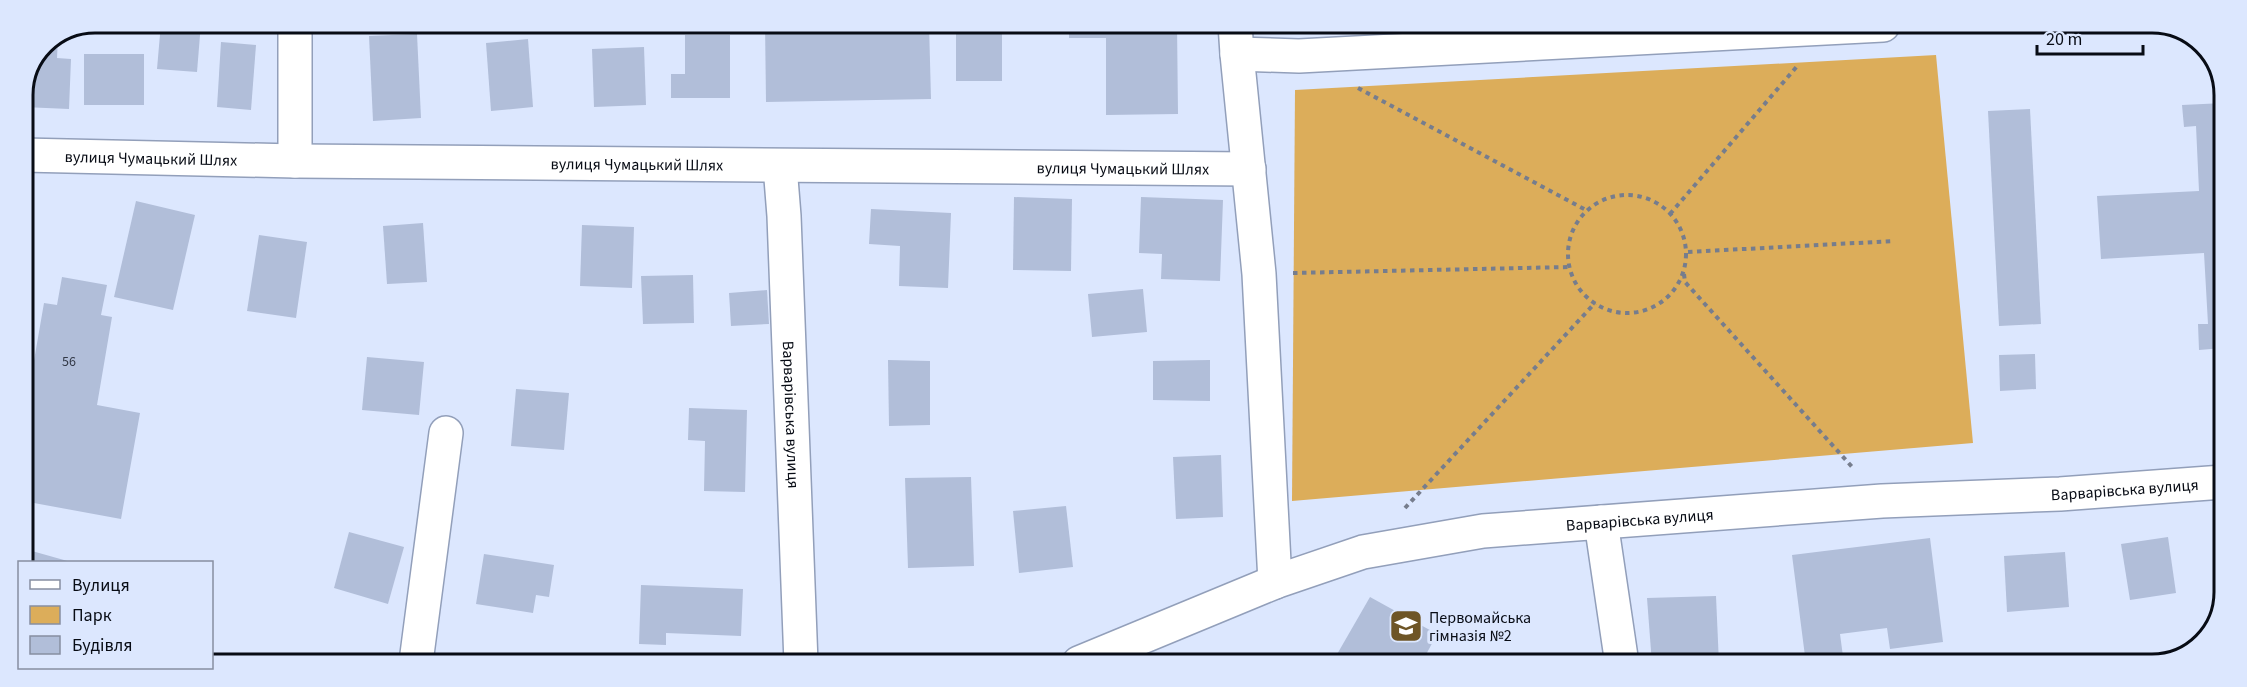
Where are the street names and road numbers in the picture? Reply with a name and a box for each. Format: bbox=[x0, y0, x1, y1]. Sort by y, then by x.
street label: вулиця Чумацький Шлях bbox=[64, 146, 237, 172]
street label: вулиця Чумацький Шлях bbox=[551, 153, 723, 177]
street label: вулиця Чумацький Шлях bbox=[1037, 157, 1209, 181]
street label: Варварівська вулиця bbox=[777, 340, 804, 489]
street label: Варварівська вулиця bbox=[2050, 474, 2199, 506]
street label: Варварівська вулиця bbox=[1565, 504, 1714, 537]

